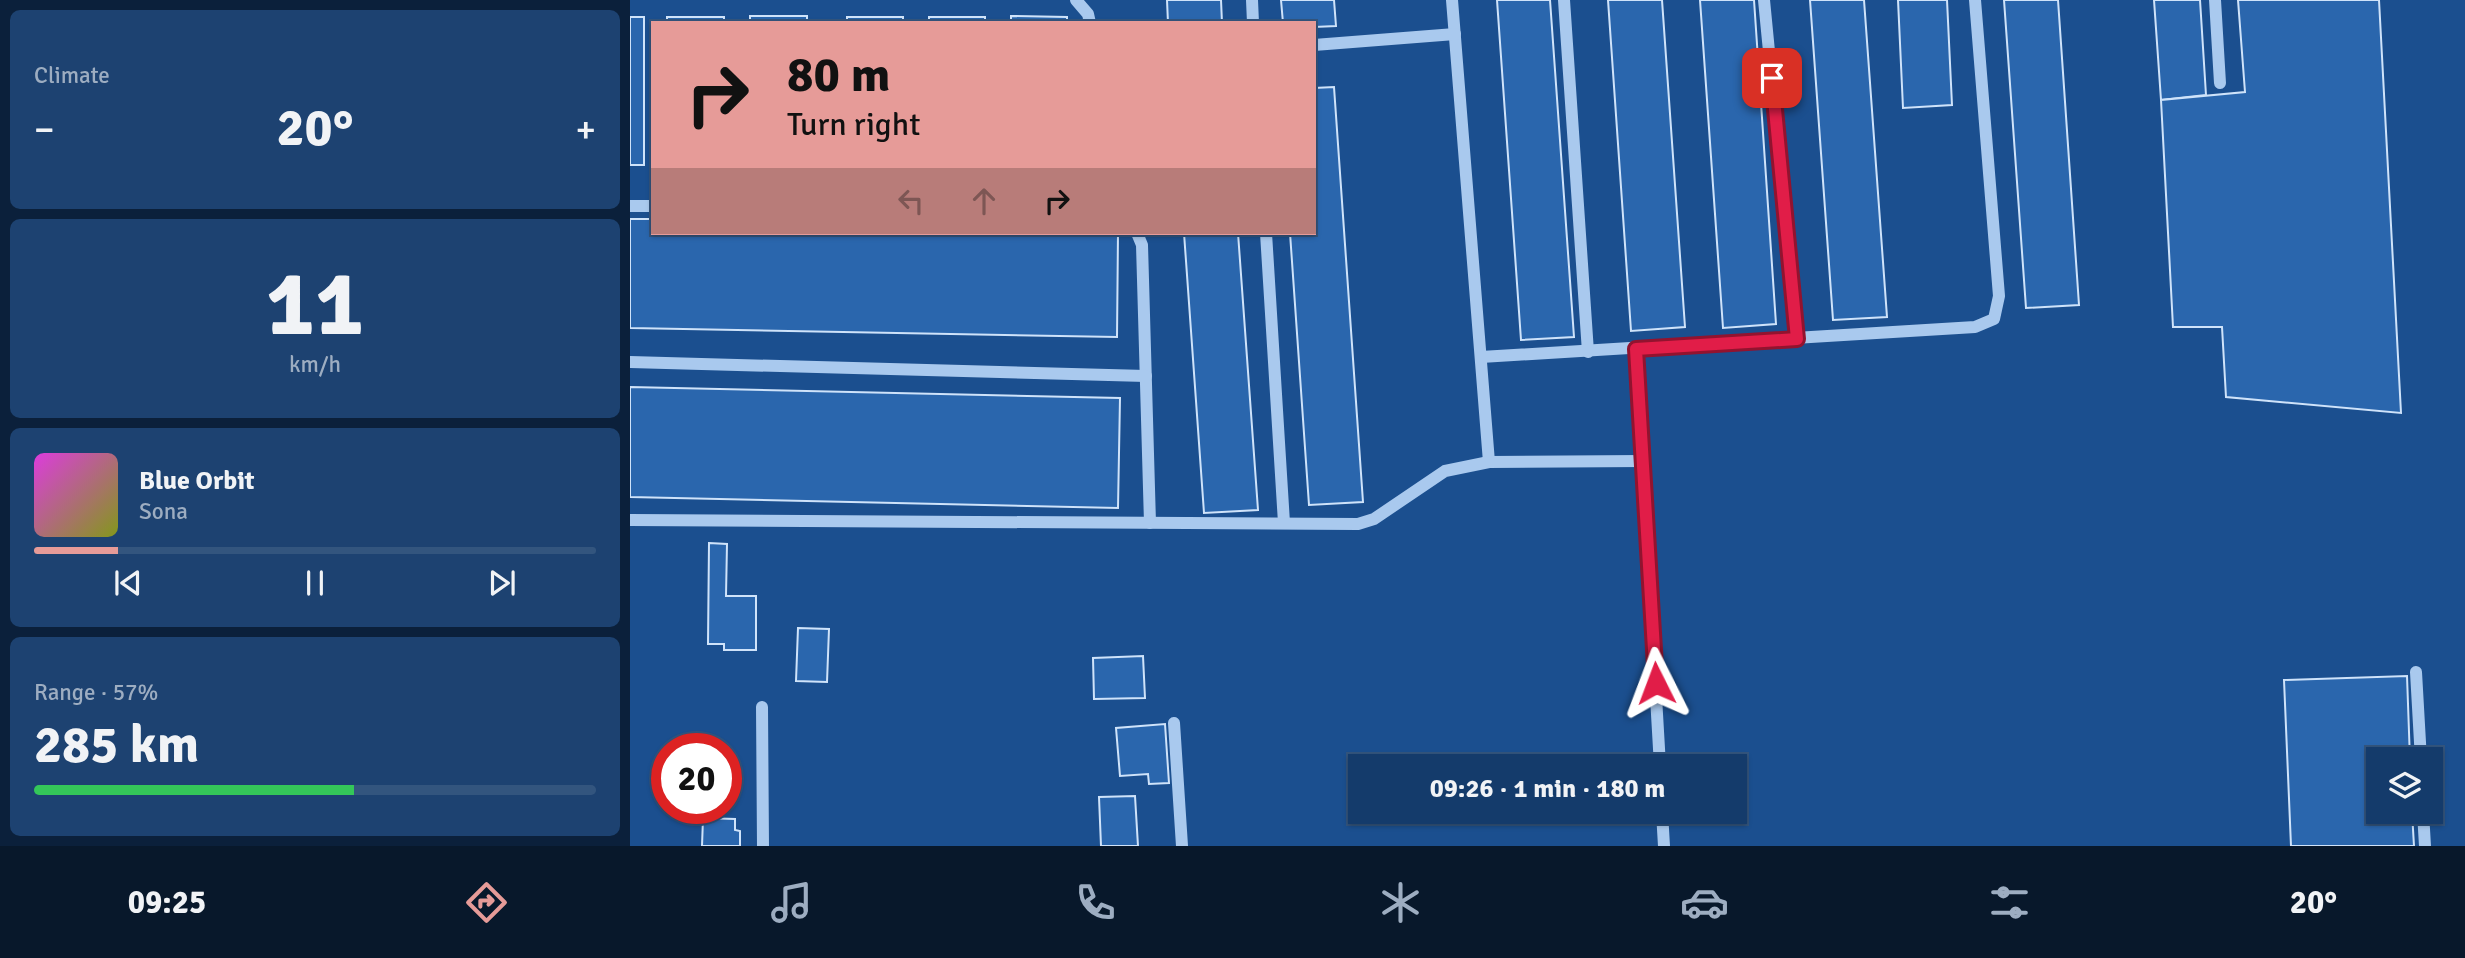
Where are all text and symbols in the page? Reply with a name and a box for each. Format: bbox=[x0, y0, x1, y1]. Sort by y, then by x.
text: 80 m bbox=[787, 45, 890, 105]
pin bbox=[1742, 48, 1802, 108]
icon: right bbox=[672, 49, 763, 140]
icon: arrive bbox=[1753, 59, 1791, 97]
text: Climate bbox=[34, 61, 110, 90]
text: 20° bbox=[277, 96, 353, 160]
text: Turn right bbox=[787, 105, 920, 144]
text: − bbox=[34, 106, 55, 153]
text: + bbox=[575, 106, 596, 153]
icon: left bbox=[892, 182, 930, 220]
icon: ahead bbox=[965, 182, 1003, 220]
icon: right bbox=[1038, 182, 1076, 220]
text: 11 bbox=[266, 248, 364, 361]
text: km/h bbox=[289, 350, 341, 379]
text: Blue Orbit bbox=[139, 465, 255, 497]
text: Sona bbox=[139, 497, 188, 526]
icon: previous bbox=[109, 564, 147, 602]
icon: pause bbox=[296, 564, 334, 602]
icon: next bbox=[483, 564, 521, 602]
position arrow bbox=[1619, 646, 1693, 720]
text: Range · 57% bbox=[34, 678, 158, 707]
text: 285 km bbox=[34, 713, 199, 777]
speed limit sign: 20 bbox=[651, 733, 742, 824]
map controls bbox=[2366, 747, 2443, 824]
button: layers bbox=[2366, 747, 2443, 824]
text: 09:26 · 1 min · 180 m bbox=[1430, 773, 1665, 805]
icon: directions bbox=[462, 878, 511, 927]
icon: music bbox=[767, 878, 816, 927]
icon: phone bbox=[1071, 878, 1120, 927]
icon: climate bbox=[1376, 878, 1425, 927]
icon: car bbox=[1680, 878, 1729, 927]
icon: filters bbox=[1985, 878, 2034, 927]
text: 09:25 bbox=[128, 883, 206, 922]
text: 20° bbox=[2290, 883, 2337, 922]

